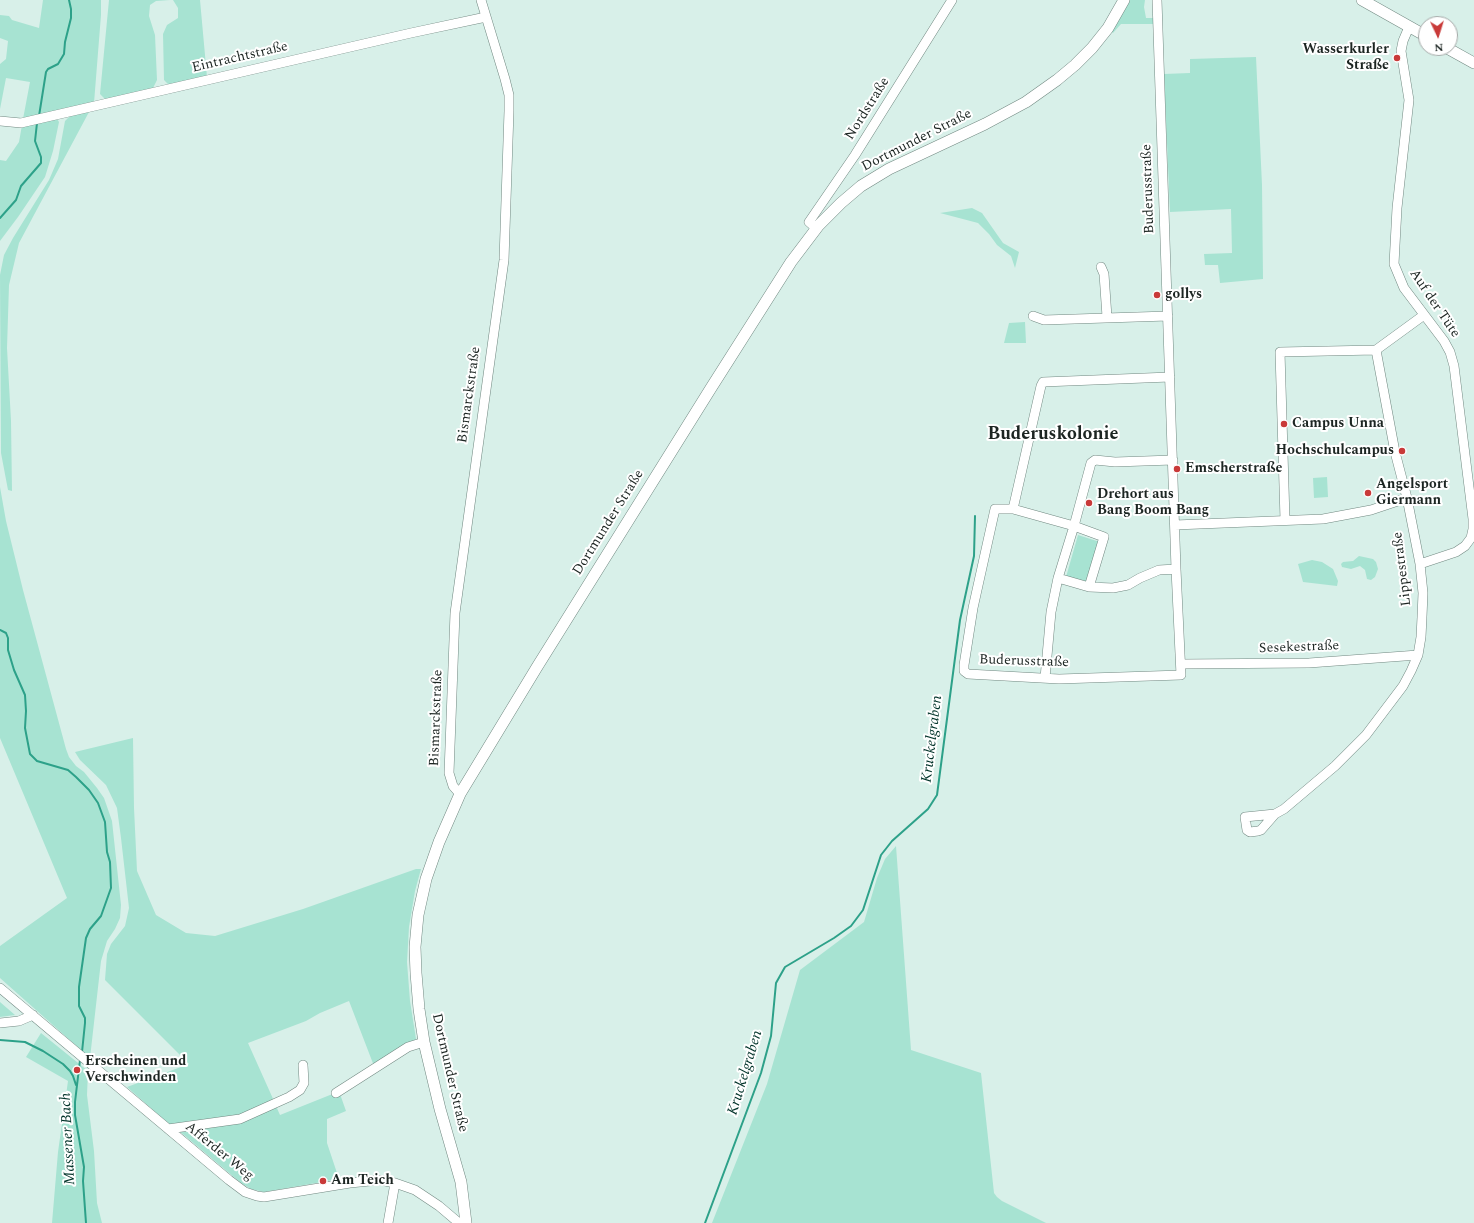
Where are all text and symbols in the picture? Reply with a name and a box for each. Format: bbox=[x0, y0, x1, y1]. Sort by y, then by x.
north arrow bbox=[1418, 16, 1458, 56]
street label: Eintrachtstraße bbox=[190, 39, 290, 77]
text: N bbox=[1434, 39, 1444, 56]
place label: Wasserkurler Straße bbox=[1303, 42, 1389, 74]
marker: Wasserkurler Straße bbox=[1392, 53, 1402, 63]
street label: Nordstraße bbox=[842, 74, 894, 144]
street label: Dortmunder Straße bbox=[859, 106, 975, 176]
street label: Buderusstraße bbox=[1139, 144, 1159, 234]
street label: Auf der Tüte bbox=[1405, 267, 1463, 341]
place label: gollys bbox=[1165, 287, 1202, 303]
marker: gollys bbox=[1152, 290, 1162, 300]
street label: Bismarckstraße bbox=[455, 346, 485, 444]
place label: Campus Unna bbox=[1292, 416, 1384, 432]
marker: Campus Unna bbox=[1279, 419, 1289, 429]
district label: Buderuskolonie bbox=[988, 424, 1118, 446]
place label: Hochschulcampus bbox=[1276, 443, 1394, 459]
marker: Hochschulcampus bbox=[1397, 446, 1407, 456]
place label: Emscherstraße bbox=[1185, 461, 1283, 477]
marker: Emscherstraße bbox=[1172, 464, 1182, 474]
street label: Dortmunder Straße bbox=[570, 467, 648, 579]
place label: Angelsport Giermann bbox=[1376, 477, 1448, 510]
place label: Drehort aus Bang Boom Bang bbox=[1097, 487, 1209, 520]
marker: Angelsport Giermann bbox=[1363, 488, 1373, 498]
marker: Drehort aus Bang Boom Bang bbox=[1084, 498, 1094, 508]
street label: Lippestraße bbox=[1390, 531, 1416, 607]
street label: Sesekestraße bbox=[1259, 638, 1339, 658]
street label: Buderusstraße bbox=[979, 652, 1069, 672]
street label: Bismarckstraße bbox=[427, 669, 447, 767]
water label: Kruckelgraben bbox=[919, 694, 947, 784]
street label: Dortmunder Straße bbox=[427, 1012, 471, 1134]
water label: Kruckelgraben bbox=[725, 1028, 767, 1118]
place label: Erscheinen und Verschwinden bbox=[85, 1054, 186, 1086]
marker: Erscheinen und Verschwinden bbox=[72, 1065, 82, 1075]
water label: Massener Bach bbox=[58, 1092, 80, 1186]
street label: Afferder Weg bbox=[181, 1119, 257, 1185]
place label: Am Teich bbox=[331, 1173, 394, 1189]
marker: Am Teich bbox=[318, 1176, 328, 1186]

